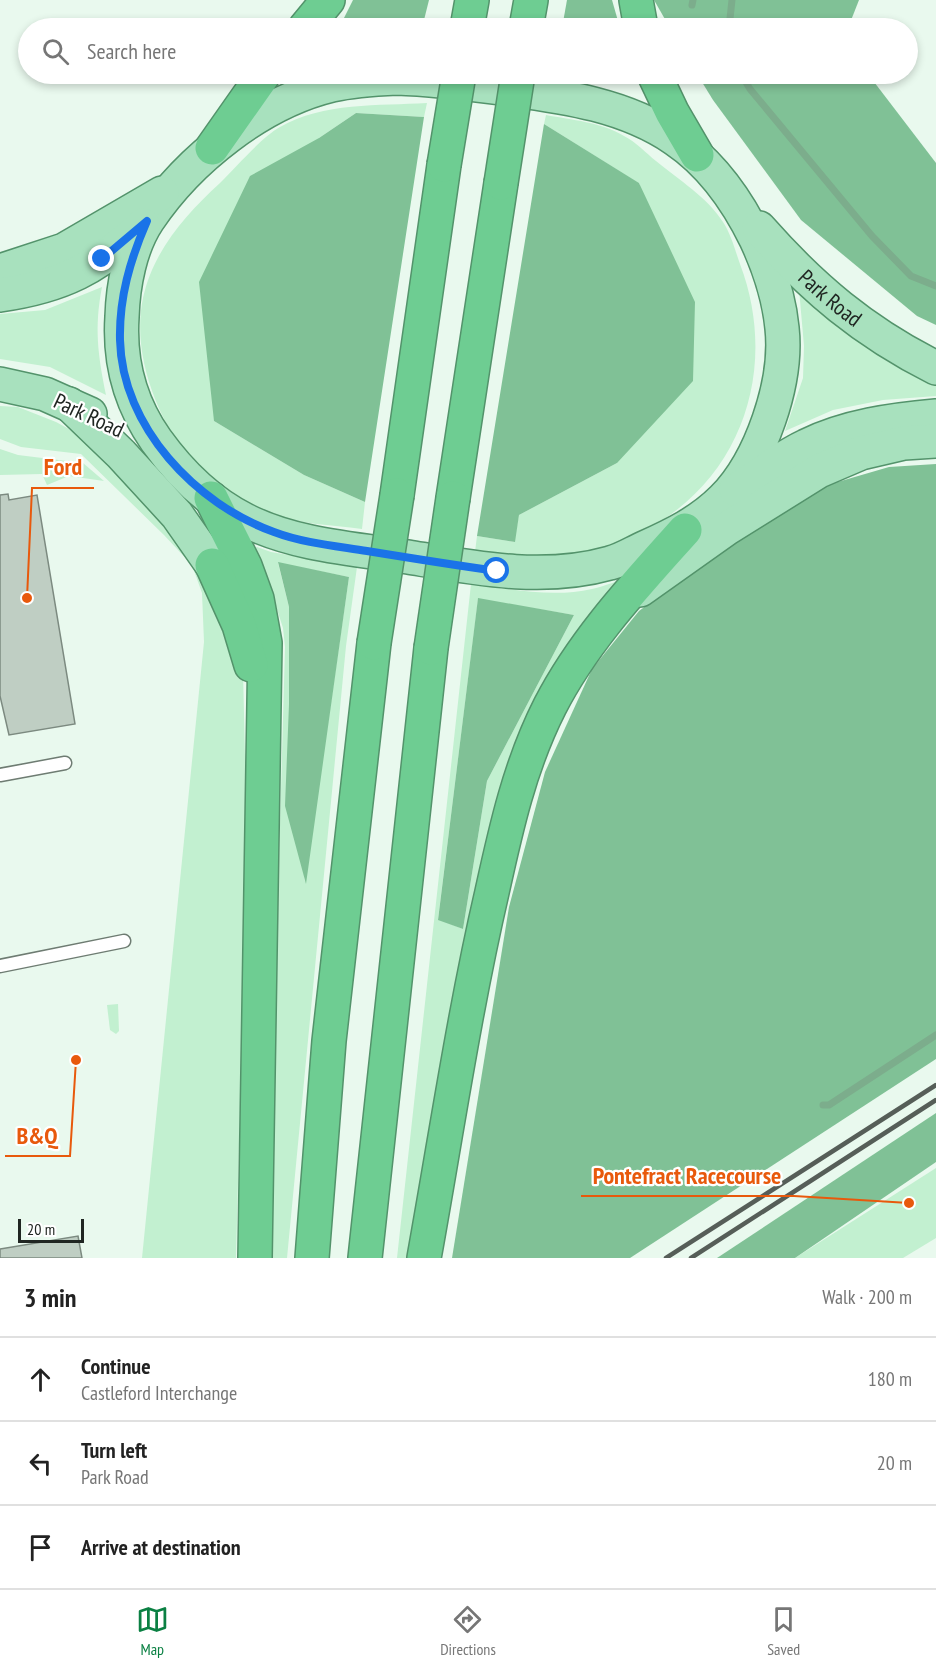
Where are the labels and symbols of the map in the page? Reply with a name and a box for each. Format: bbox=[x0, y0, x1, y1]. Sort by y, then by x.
route end bbox=[88, 245, 114, 271]
street label: Park Road bbox=[793, 263, 867, 333]
street label: Park Road bbox=[49, 387, 129, 443]
callout: Ford bbox=[32, 446, 94, 488]
text: Ford bbox=[44, 451, 82, 482]
route start bbox=[483, 557, 509, 583]
callout: B&Q bbox=[5, 1114, 70, 1156]
text: B&Q bbox=[16, 1120, 58, 1151]
callout: Pontefract Racecourse bbox=[581, 1154, 794, 1196]
text: Pontefract Racecourse bbox=[593, 1160, 781, 1191]
scale bar bbox=[18, 1216, 84, 1244]

